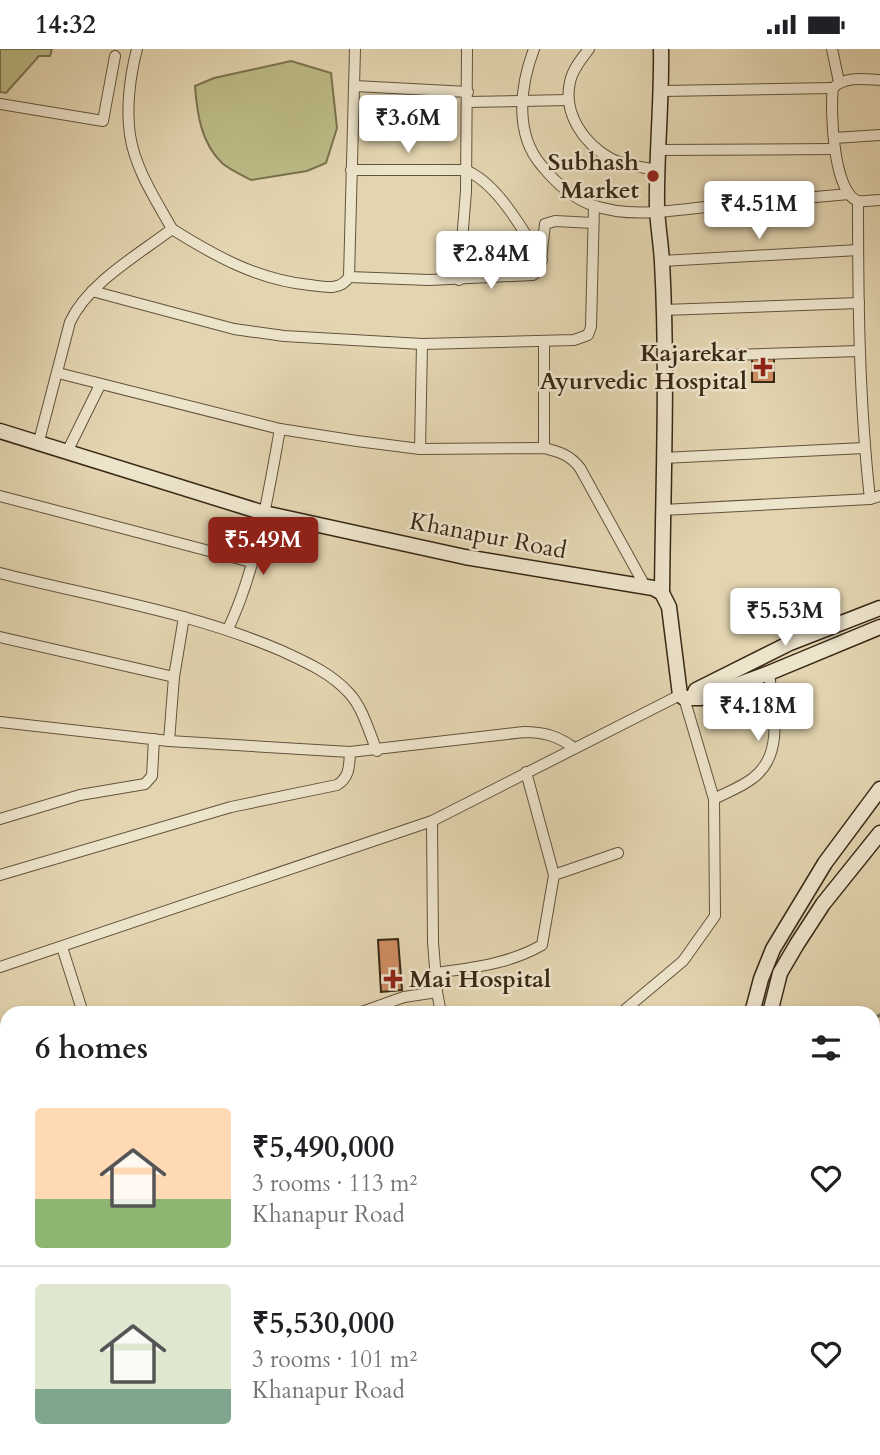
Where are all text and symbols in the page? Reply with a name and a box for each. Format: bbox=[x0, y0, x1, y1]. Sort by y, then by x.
text: 14:32 bbox=[35, 7, 96, 42]
pin: ₹3.6M bbox=[359, 95, 457, 155]
text: ₹3.6M bbox=[375, 102, 441, 133]
place label: Subhash Market bbox=[548, 146, 640, 207]
marker: Subhash Market bbox=[645, 168, 661, 184]
pin: ₹4.51M bbox=[702, 181, 816, 241]
text: ₹4.51M bbox=[720, 188, 798, 219]
pin: ₹2.84M bbox=[434, 231, 548, 291]
text: ₹2.84M bbox=[452, 238, 530, 269]
place label: Kajarekar Ayurvedic Hospital bbox=[540, 337, 747, 398]
marker: Kajarekar Ayurvedic Hospital bbox=[753, 357, 773, 377]
street label: Khanapur Road bbox=[407, 505, 570, 567]
pin: ₹5.49M bbox=[206, 517, 320, 577]
text: ₹5.49M bbox=[224, 524, 302, 555]
pin: ₹5.53M bbox=[728, 589, 842, 648]
text: ₹5.53M bbox=[746, 595, 824, 626]
pin: ₹4.18M bbox=[701, 683, 815, 743]
text: ₹4.18M bbox=[719, 690, 797, 721]
place label: Mai Hospital bbox=[409, 963, 551, 996]
marker: Mai Hospital bbox=[383, 969, 403, 989]
text: 6 homes bbox=[35, 1028, 148, 1069]
icon: filters bbox=[807, 1029, 845, 1067]
text: ₹5,490,000 bbox=[252, 1127, 394, 1168]
icon: home bbox=[91, 1136, 175, 1220]
icon: heart bbox=[807, 1159, 845, 1197]
text: 3 rooms · 113 m² bbox=[252, 1168, 417, 1199]
text: Khanapur Road bbox=[252, 1199, 405, 1230]
text: ₹5,530,000 bbox=[252, 1303, 394, 1344]
icon: home bbox=[91, 1312, 175, 1396]
icon: heart bbox=[807, 1335, 845, 1373]
text: 3 rooms · 101 m² bbox=[252, 1344, 417, 1375]
text: Khanapur Road bbox=[252, 1375, 405, 1406]

